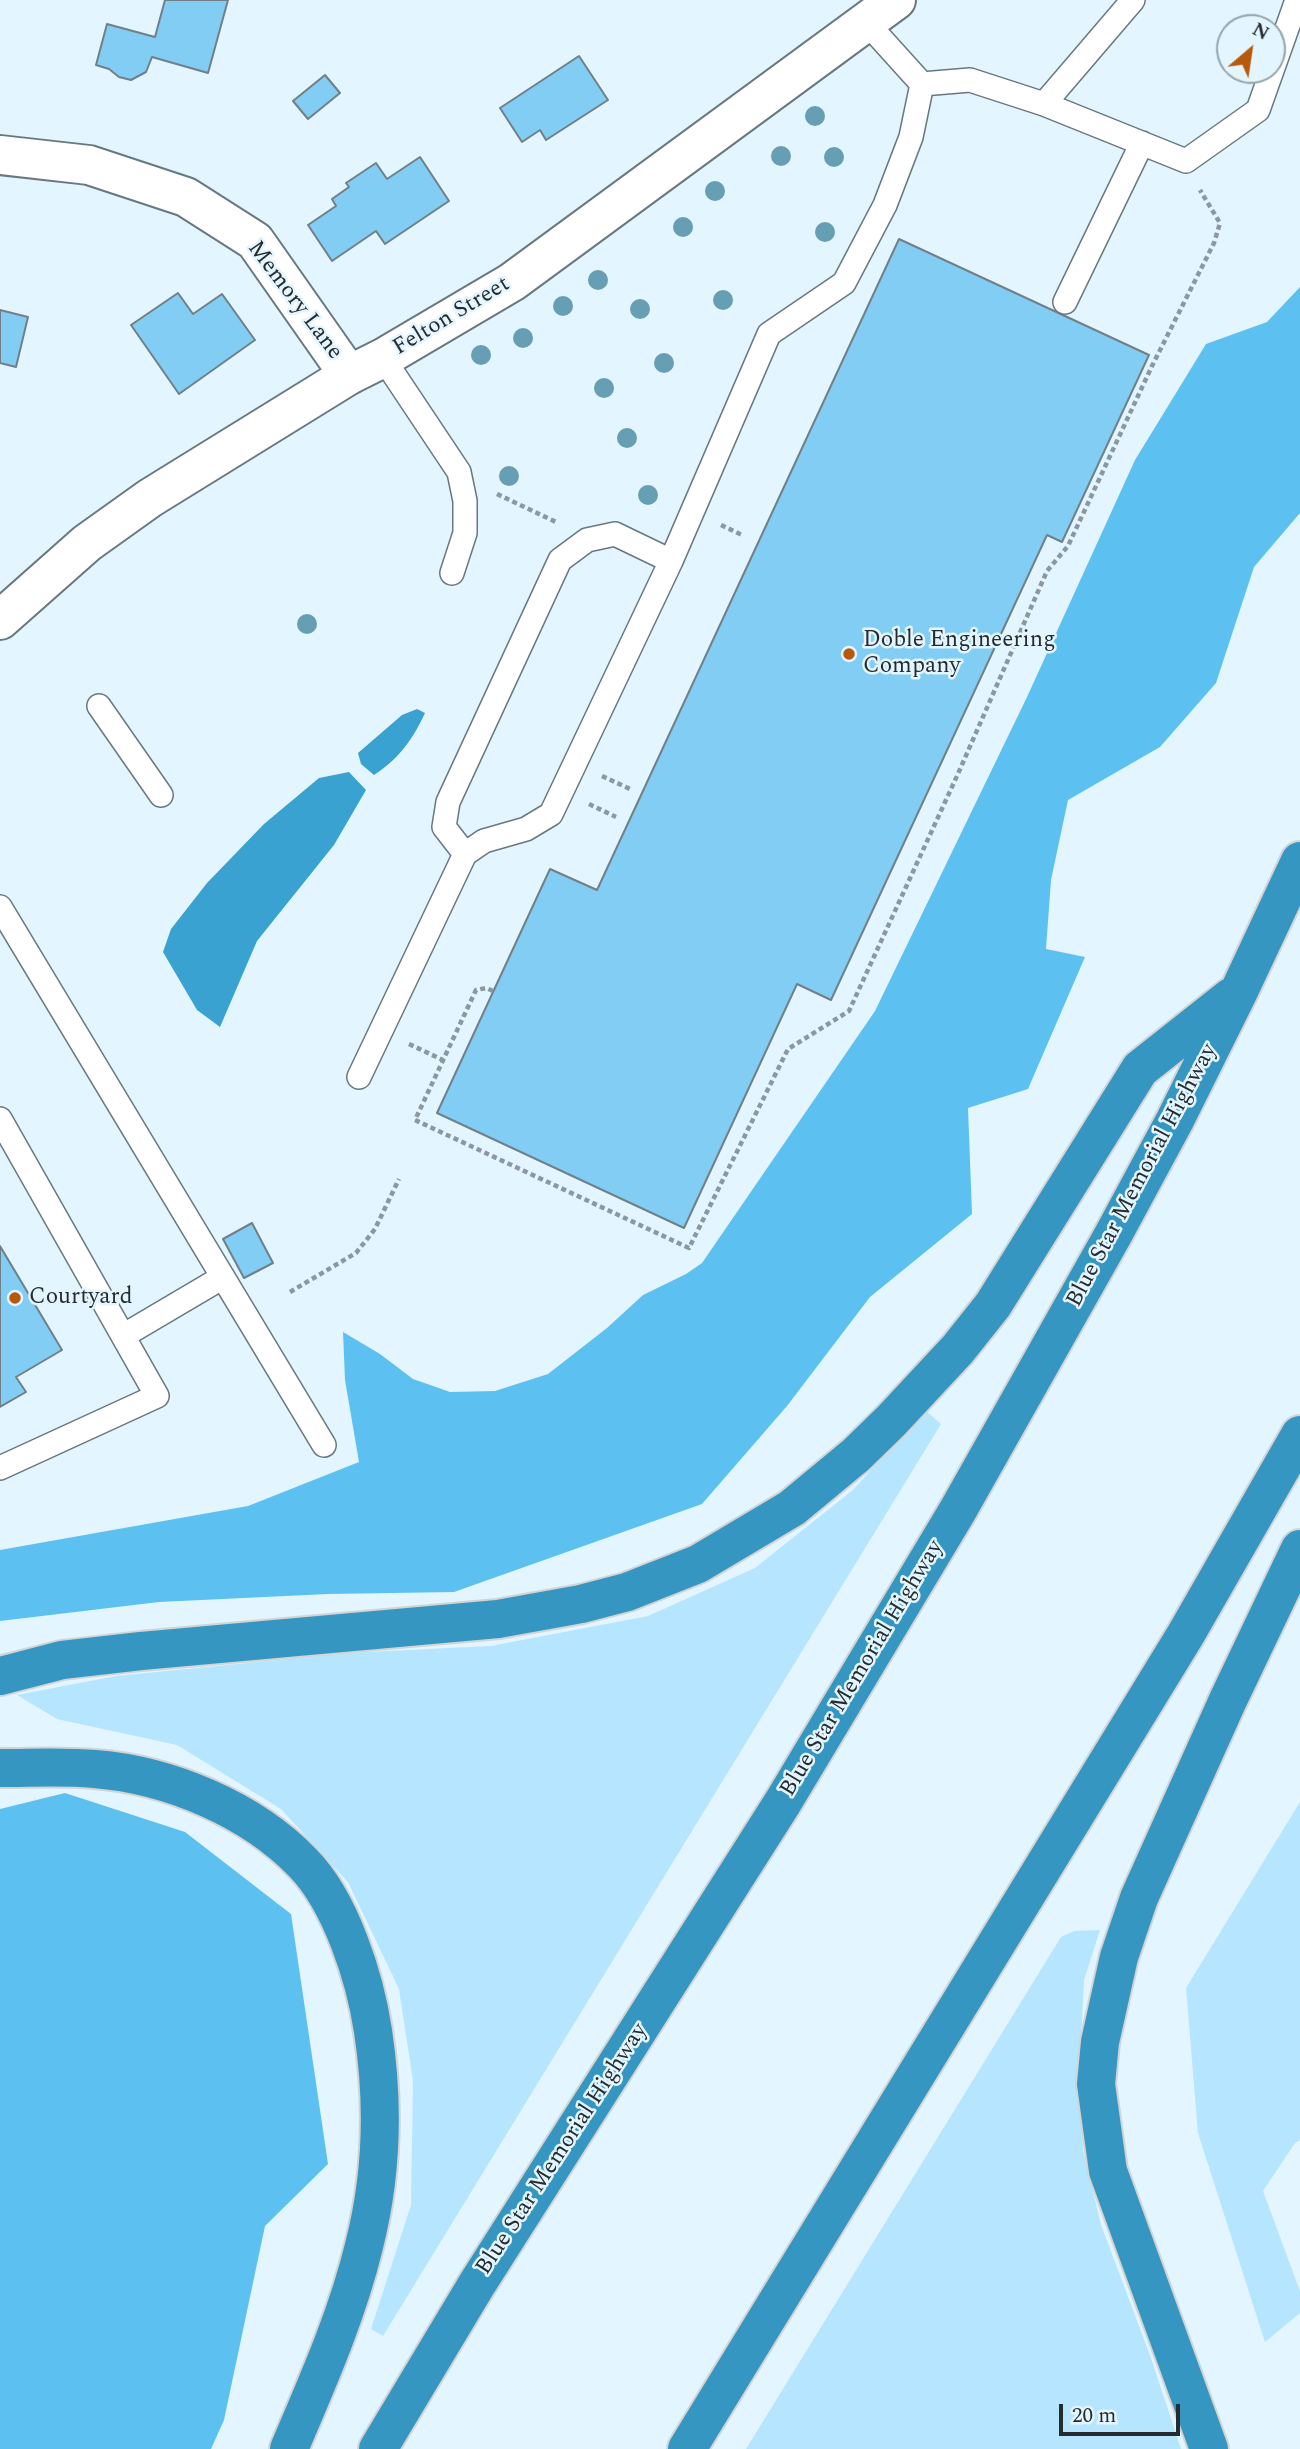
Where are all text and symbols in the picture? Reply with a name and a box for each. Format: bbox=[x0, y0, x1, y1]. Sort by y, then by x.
north arrow bbox=[1216, 14, 1286, 84]
text: N bbox=[1247, 15, 1274, 48]
street label: Memory Lane bbox=[240, 236, 348, 366]
street label: Felton Street bbox=[389, 271, 515, 363]
place label: Doble Engineering Company bbox=[863, 627, 1055, 681]
marker: Doble Engineering Company bbox=[841, 646, 857, 662]
street label: Blue Star Memorial Highway bbox=[1062, 1040, 1224, 1312]
place label: Courtyard bbox=[29, 1284, 133, 1312]
marker: Courtyard bbox=[7, 1290, 23, 1306]
street label: Blue Star Memorial Highway bbox=[775, 1536, 951, 1802]
street label: Blue Star Memorial Highway bbox=[471, 2019, 655, 2281]
scale bar bbox=[1062, 2390, 1183, 2434]
text: 20 m bbox=[1072, 2400, 1116, 2432]

